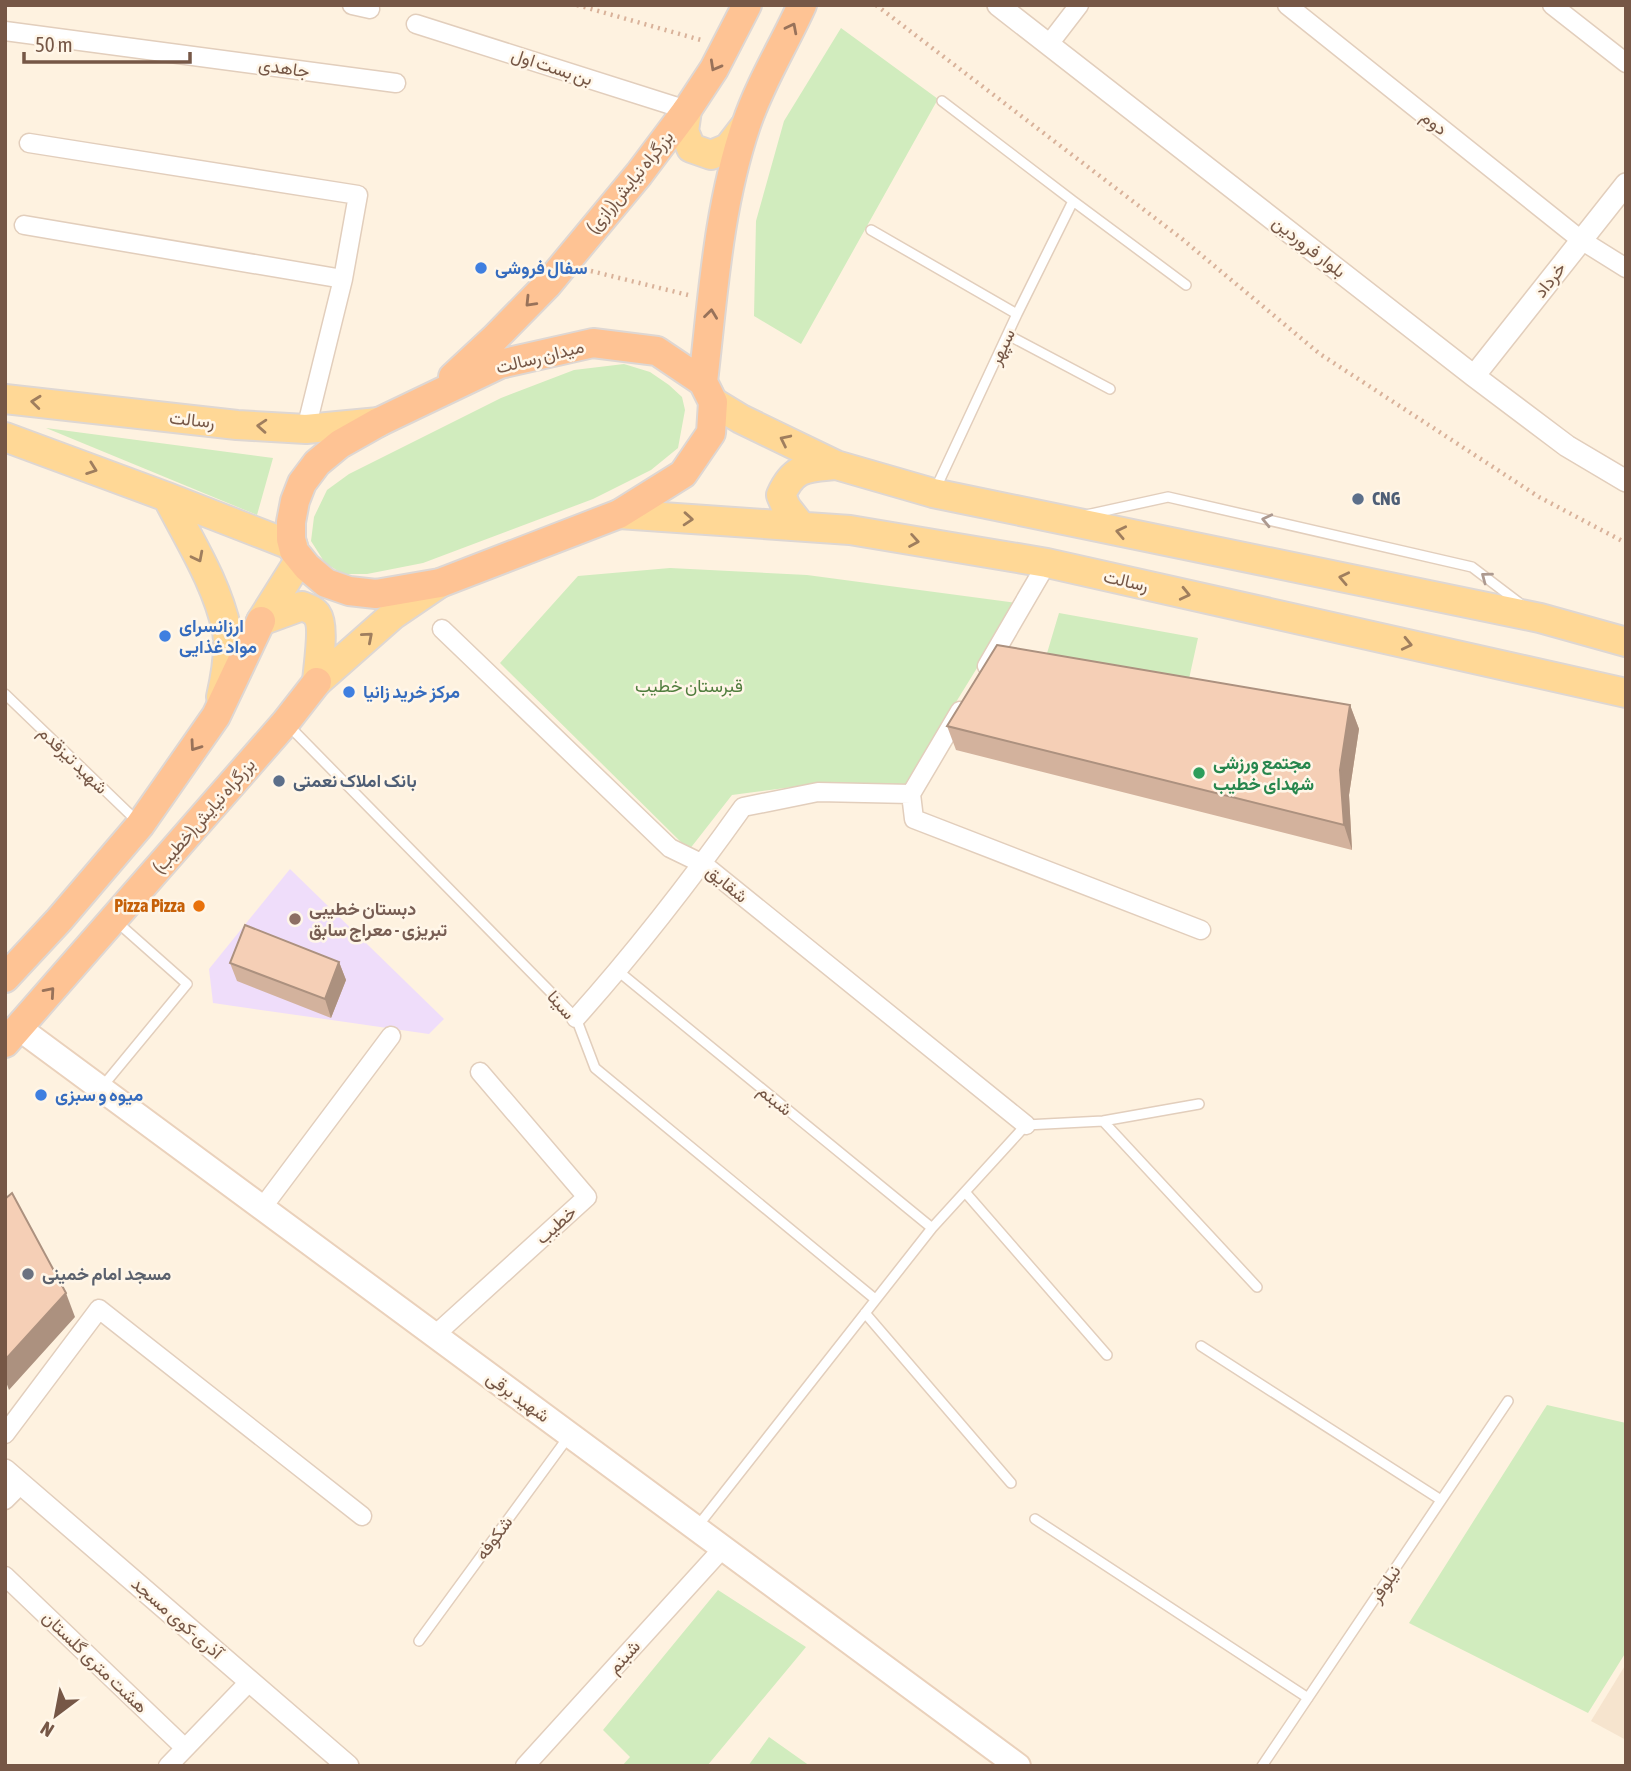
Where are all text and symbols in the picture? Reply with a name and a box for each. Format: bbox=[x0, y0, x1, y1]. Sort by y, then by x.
scale bar bbox=[24, 21, 191, 65]
one-way arrow bbox=[783, 22, 797, 35]
text: 50 m bbox=[35, 32, 73, 56]
street label: بن بست اول bbox=[509, 44, 595, 90]
street label: جاهدی bbox=[257, 54, 311, 82]
one-way arrow bbox=[710, 58, 723, 71]
street label: دوم bbox=[1416, 106, 1452, 141]
street label: بزرگراه نیایش(رازی) bbox=[582, 126, 678, 238]
street label: بلوار فروردین bbox=[1268, 211, 1350, 283]
place label: سفال فروشی bbox=[495, 257, 588, 279]
street label: خرداد bbox=[1529, 258, 1571, 302]
marker: سفال فروشی bbox=[473, 260, 489, 276]
one-way arrow bbox=[526, 294, 538, 307]
one-way arrow bbox=[703, 309, 718, 320]
street label: سپهر bbox=[984, 325, 1021, 370]
street label: میدان رسالت bbox=[494, 335, 586, 379]
one-way arrow bbox=[30, 395, 42, 410]
street label: رسالت bbox=[168, 407, 216, 433]
one-way arrow bbox=[257, 419, 268, 434]
one-way arrow bbox=[780, 435, 792, 449]
one-way arrow bbox=[86, 461, 98, 475]
place label: CNG bbox=[1372, 488, 1401, 509]
marker: CNG bbox=[1350, 491, 1366, 507]
one-way arrow bbox=[682, 511, 693, 526]
one-way arrow bbox=[1261, 513, 1273, 528]
one-way arrow bbox=[1115, 526, 1127, 541]
one-way arrow bbox=[908, 533, 920, 548]
one-way arrow bbox=[190, 550, 203, 562]
street label: رسالت bbox=[1101, 565, 1151, 597]
one-way arrow bbox=[1338, 571, 1350, 586]
one-way arrow bbox=[1481, 573, 1494, 586]
one-way arrow bbox=[1179, 586, 1191, 600]
place label: ارزانسرای مواد غذایی bbox=[179, 615, 257, 658]
marker: ارزانسرای مواد غذایی bbox=[157, 628, 173, 644]
one-way arrow bbox=[360, 633, 373, 645]
one-way arrow bbox=[1401, 635, 1413, 650]
park label: قبرستان خطیب bbox=[635, 675, 743, 697]
place label: مرکز خرید زانیا bbox=[363, 681, 460, 703]
marker: مرکز خرید زانیا bbox=[341, 684, 357, 700]
street label: شهید تیزقدم bbox=[33, 721, 113, 799]
one-way arrow bbox=[191, 738, 203, 751]
place label: مجتمع ورزشی شهدای خطیب bbox=[1213, 752, 1314, 795]
street label: بزرگراه نیایش(خطیب) bbox=[148, 754, 260, 878]
marker: مجتمع ورزشی شهدای خطیب bbox=[1191, 765, 1207, 781]
place label: بانک املاک نعمتی bbox=[293, 770, 417, 792]
marker: بانک املاک نعمتی bbox=[271, 773, 287, 789]
street label: شقایق bbox=[702, 861, 752, 907]
place label: Pizza Pizza bbox=[114, 895, 185, 916]
marker: Pizza Pizza bbox=[191, 898, 207, 914]
place label: دبستان خطیبی تبریزی - معراج سابق bbox=[309, 898, 448, 942]
marker: دبستان خطیبی تبریزی - معراج سابق bbox=[287, 911, 303, 927]
street label: سینا bbox=[543, 986, 580, 1023]
one-way arrow bbox=[42, 987, 55, 1000]
street label: شبنم bbox=[753, 1080, 797, 1121]
place label: میوه و سبزی bbox=[55, 1084, 143, 1106]
marker: میوه و سبزی bbox=[33, 1087, 49, 1103]
street label: خطیب bbox=[531, 1201, 580, 1248]
place label: مسجد امام خمینی bbox=[42, 1263, 172, 1286]
marker: مسجد امام خمینی bbox=[20, 1266, 36, 1282]
street label: شهید برقی bbox=[482, 1367, 554, 1427]
street label: شکوفه bbox=[471, 1512, 517, 1564]
street label: نیلوفر bbox=[1364, 1561, 1405, 1608]
street label: آذری-کوی مسجد bbox=[127, 1572, 229, 1665]
street label: هشت متری گلستان bbox=[38, 1606, 152, 1718]
street label: شبنم bbox=[603, 1636, 646, 1679]
north arrow bbox=[21, 1680, 91, 1750]
text: N bbox=[36, 1717, 58, 1742]

